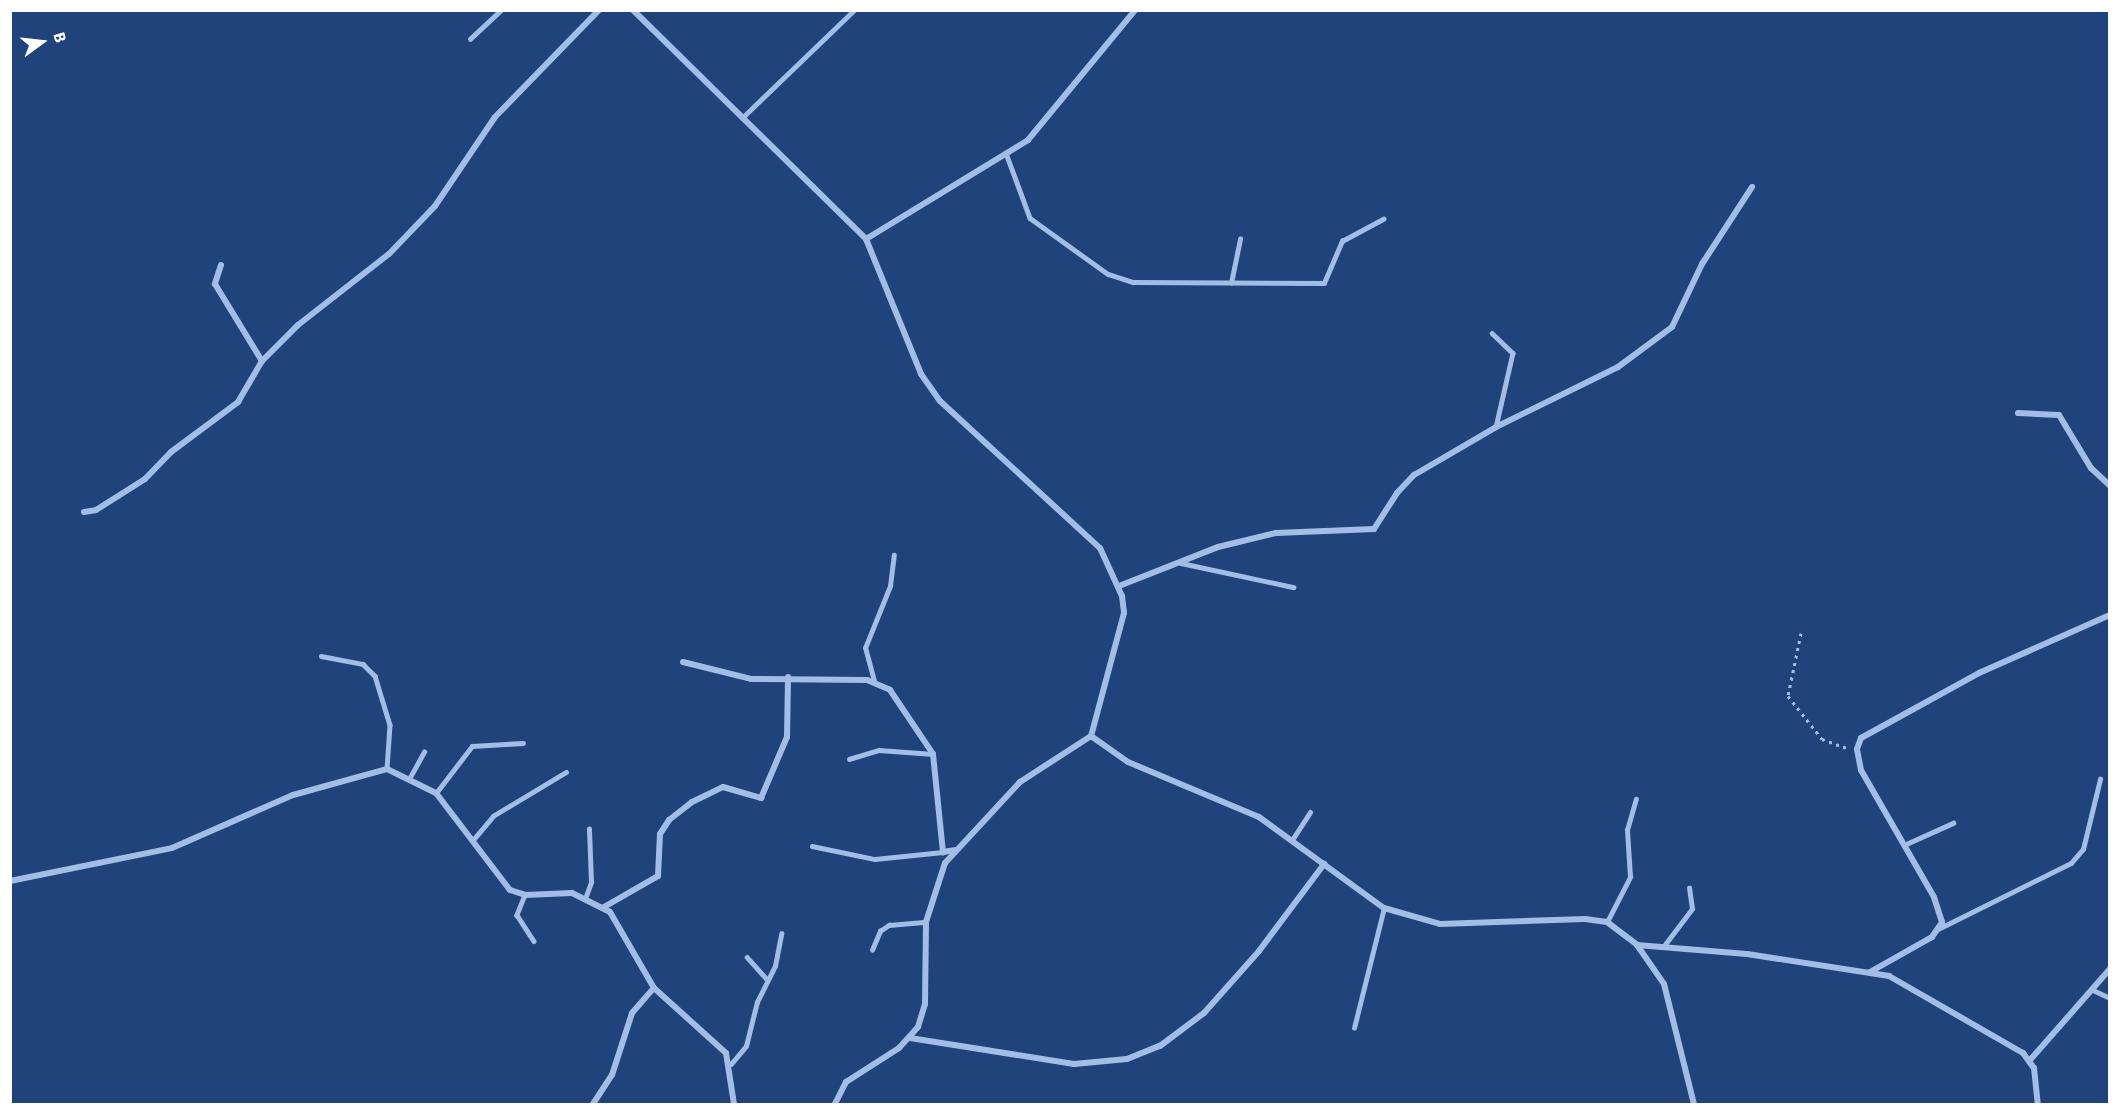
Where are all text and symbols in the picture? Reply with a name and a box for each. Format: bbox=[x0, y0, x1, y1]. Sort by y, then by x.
north arrow bbox=[12, 12, 72, 72]
text: B bbox=[48, 30, 70, 45]

